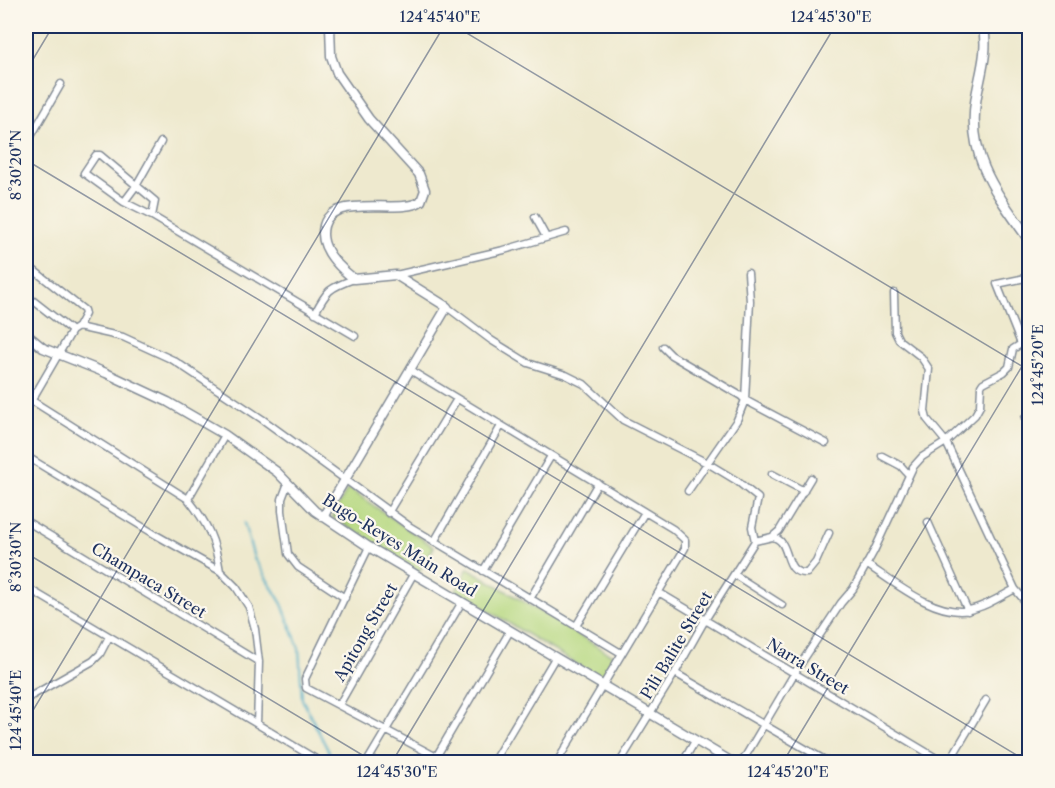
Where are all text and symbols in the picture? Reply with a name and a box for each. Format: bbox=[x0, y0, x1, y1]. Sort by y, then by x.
text: 124°45'40"E bbox=[400, 7, 480, 26]
text: 124°45'30"E bbox=[790, 7, 872, 26]
text: 8°30'20"N bbox=[6, 130, 25, 200]
text: 124°45'20"E bbox=[1028, 324, 1047, 406]
street label: Bugo-Reyes Main Road bbox=[319, 489, 481, 601]
text: 8°30'30"N bbox=[6, 522, 25, 592]
street label: Champaca Street bbox=[88, 538, 210, 622]
street label: Apitong Street bbox=[328, 579, 401, 686]
street label: Pili Balite Street bbox=[636, 587, 716, 703]
street label: Narra Street bbox=[763, 634, 853, 699]
text: 124°45'40"E bbox=[6, 670, 25, 750]
text: 124°45'30"E bbox=[356, 762, 438, 781]
text: 124°45'20"E bbox=[747, 762, 829, 781]

